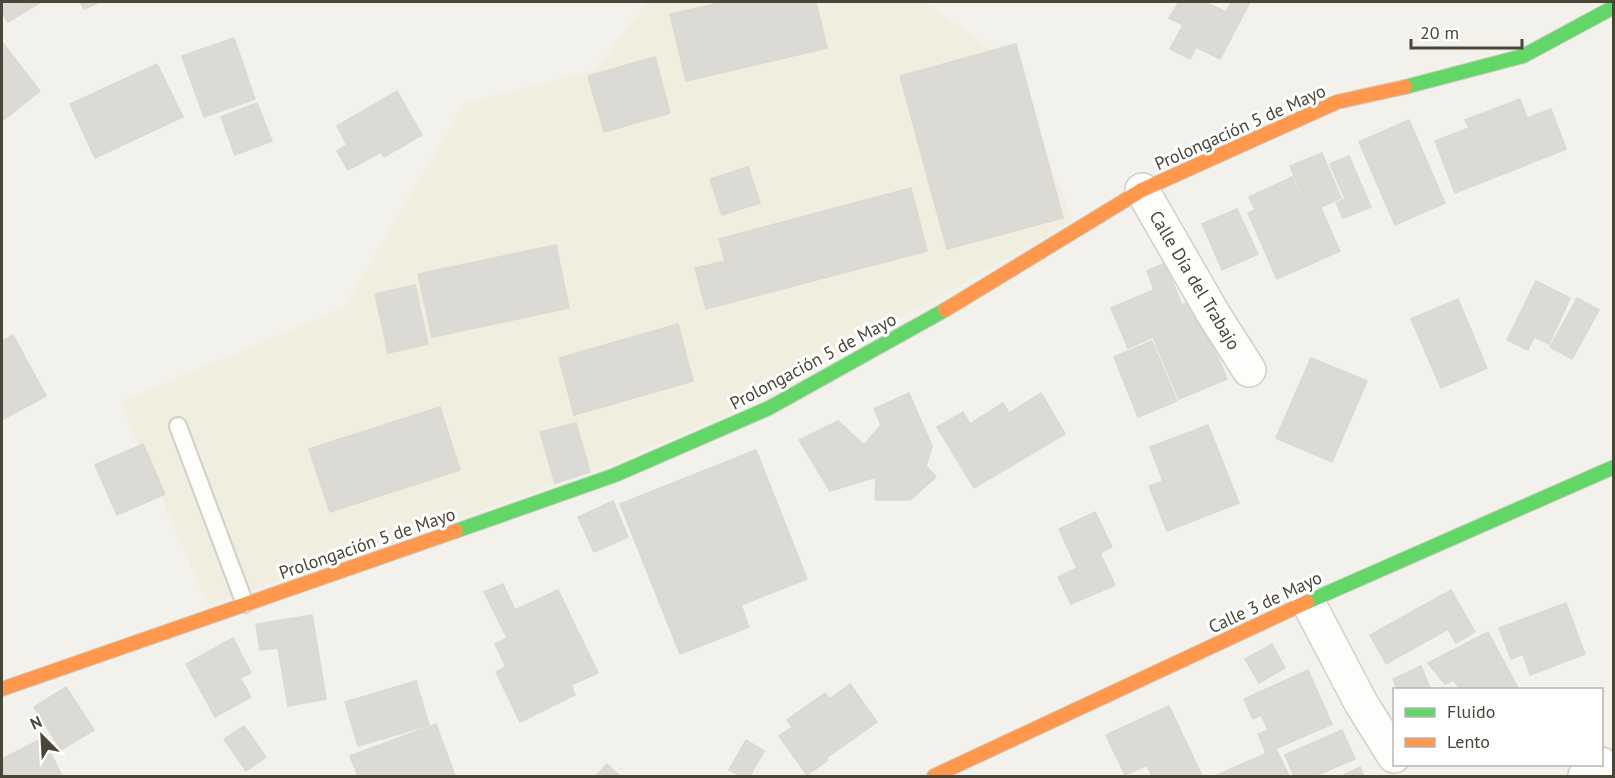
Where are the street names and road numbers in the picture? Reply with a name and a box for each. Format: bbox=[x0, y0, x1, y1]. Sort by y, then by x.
street label: Prolongación 5 de Mayo bbox=[1151, 79, 1329, 175]
street label: Calle Día del Trabajo bbox=[1144, 206, 1246, 354]
street label: Prolongación 5 de Mayo bbox=[726, 307, 900, 415]
street label: Prolongación 5 de Mayo bbox=[276, 502, 458, 584]
street label: Calle 3 de Mayo bbox=[1205, 566, 1325, 638]

